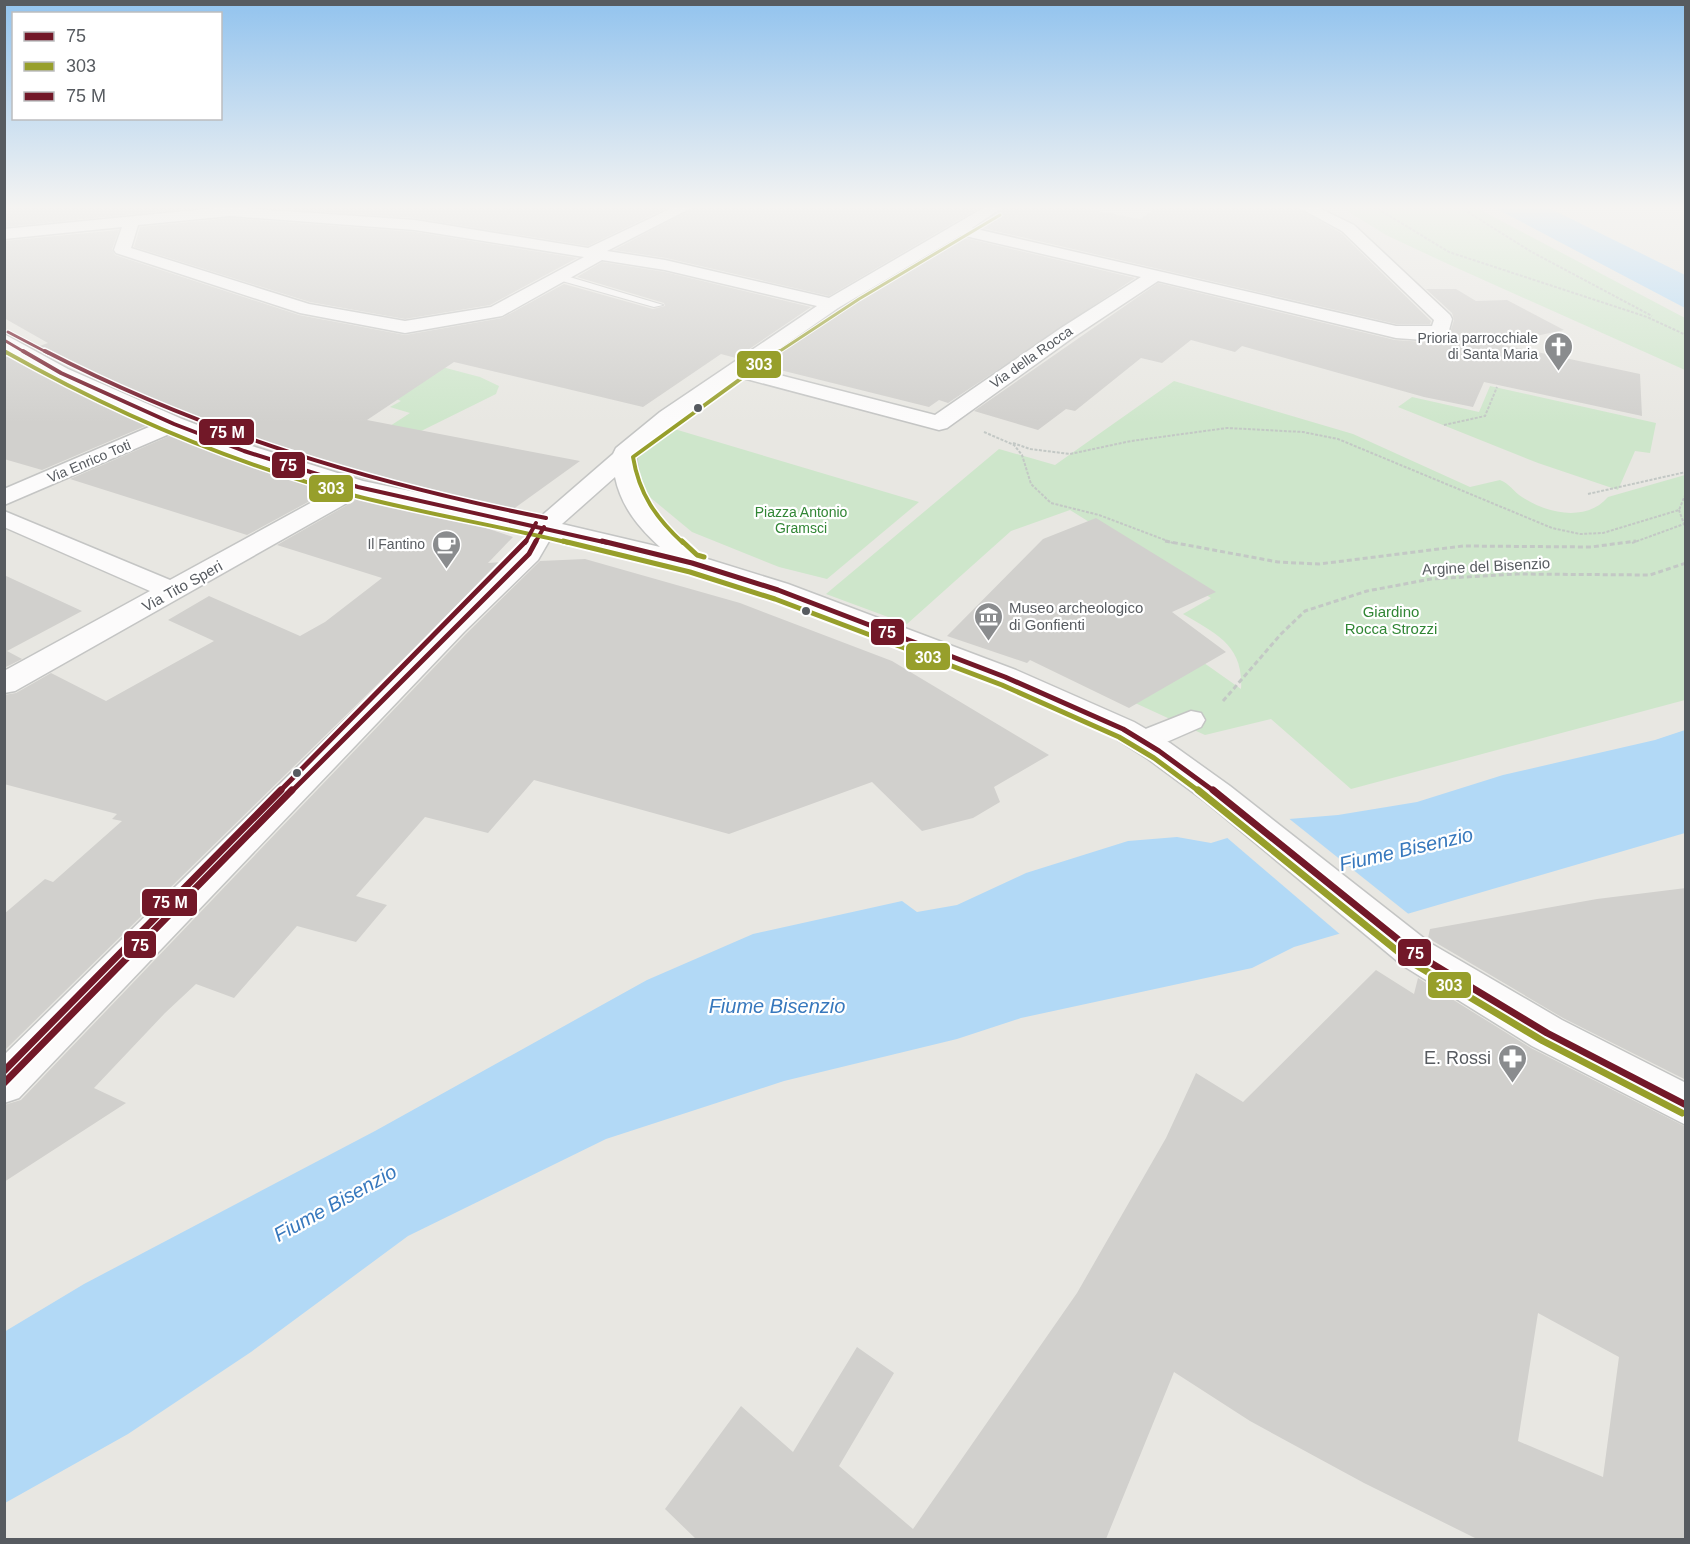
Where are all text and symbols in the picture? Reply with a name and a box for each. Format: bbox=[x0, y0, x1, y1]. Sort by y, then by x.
legend bbox=[12, 12, 222, 120]
text: 75 bbox=[66, 26, 86, 46]
text: 303 bbox=[66, 56, 96, 76]
text: 75 M bbox=[66, 86, 106, 106]
street label: Via della Rocca bbox=[987, 323, 1075, 391]
place label: Prioria parrocchiale di Santa Maria bbox=[1417, 330, 1538, 362]
church icon: Prioria parrocchiale di Santa Maria bbox=[1543, 330, 1575, 372]
line badge: 303 bbox=[736, 350, 782, 379]
text: 303 bbox=[746, 356, 772, 373]
unlabelled marker bbox=[692, 402, 704, 414]
line badge: 75 M bbox=[198, 418, 255, 446]
text: 75 M bbox=[209, 424, 245, 441]
street label: Via Enrico Toti bbox=[45, 436, 133, 486]
line badge: 75 bbox=[271, 451, 306, 479]
text: 75 bbox=[279, 457, 297, 474]
line badge: 303 bbox=[308, 474, 354, 503]
text: 303 bbox=[318, 480, 344, 497]
park label: Piazza Antonio Gramsci bbox=[755, 504, 848, 536]
cafe icon: Il Fantino bbox=[430, 528, 462, 570]
place label: Il Fantino bbox=[367, 536, 425, 552]
street label: Argine del Bisenzio bbox=[1421, 554, 1551, 578]
street label: Via Tito Speri bbox=[139, 557, 225, 615]
place label: Museo archeologico di Gonfienti bbox=[1009, 599, 1143, 633]
museum icon: Museo archeologico di Gonfienti bbox=[972, 600, 1004, 642]
park label: Giardino Rocca Strozzi bbox=[1345, 603, 1437, 637]
unlabelled marker bbox=[800, 605, 812, 617]
line badge: 75 bbox=[870, 618, 905, 646]
text: 75 bbox=[878, 624, 896, 641]
line badge: 303 bbox=[905, 642, 951, 671]
text: 303 bbox=[915, 649, 941, 666]
unlabelled marker bbox=[291, 767, 303, 779]
water label: Fiume Bisenzio bbox=[1337, 823, 1475, 875]
line badge: 75 M bbox=[141, 888, 198, 917]
text: 75 M bbox=[152, 894, 188, 911]
line badge: 75 bbox=[123, 930, 157, 959]
text: 75 bbox=[131, 937, 149, 954]
line badge: 75 bbox=[1397, 938, 1432, 967]
text: 75 bbox=[1406, 945, 1424, 962]
line badge: 303 bbox=[1427, 971, 1472, 999]
text: 303 bbox=[1436, 977, 1462, 994]
water label: Fiume Bisenzio bbox=[709, 995, 845, 1017]
pharmacy icon: E. Rossi bbox=[1496, 1042, 1528, 1084]
place label: E. Rossi bbox=[1424, 1048, 1491, 1068]
water label: Fiume Bisenzio bbox=[270, 1160, 400, 1246]

